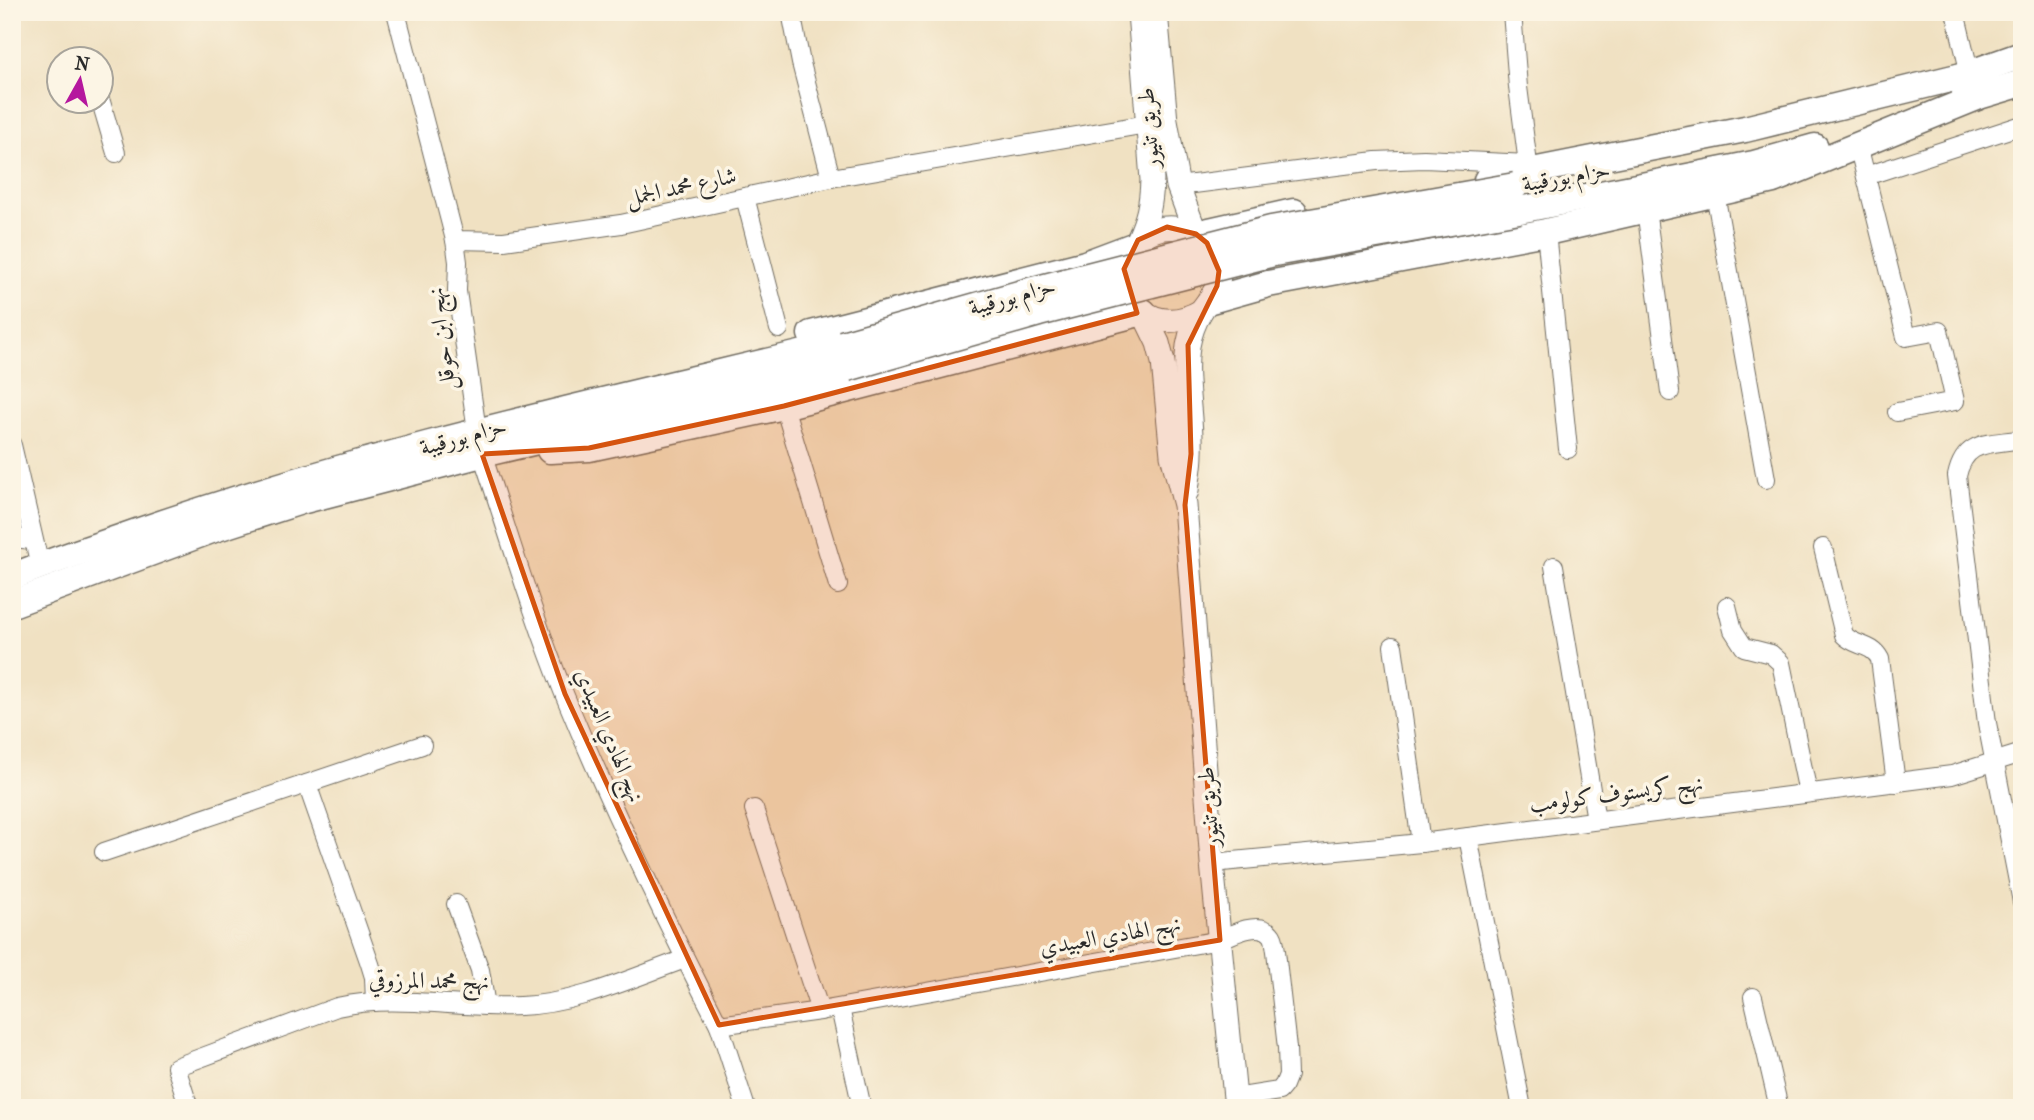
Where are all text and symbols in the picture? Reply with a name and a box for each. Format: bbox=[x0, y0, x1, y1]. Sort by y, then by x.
north arrow bbox=[46, 46, 116, 116]
text: N bbox=[74, 52, 91, 76]
street label: طريق تنيور bbox=[1132, 87, 1166, 171]
street label: حزام بورقيبة bbox=[1520, 155, 1613, 203]
street label: شارع محمد الجمل bbox=[623, 162, 740, 217]
street label: حزام بورقيبة bbox=[966, 272, 1060, 327]
street label: نهج ابن حوقل bbox=[422, 285, 468, 392]
street label: حزام بورقيبة bbox=[417, 412, 511, 467]
street label: نهج الهادي العبيدي bbox=[563, 664, 650, 809]
street label: طريق تنيور bbox=[1192, 766, 1226, 850]
street label: نهج كريستوف كولومب bbox=[1528, 769, 1705, 825]
street label: نهج الهادي العبيدي bbox=[1037, 910, 1184, 968]
street label: نهج محمد المرزوقي bbox=[369, 966, 489, 1002]

